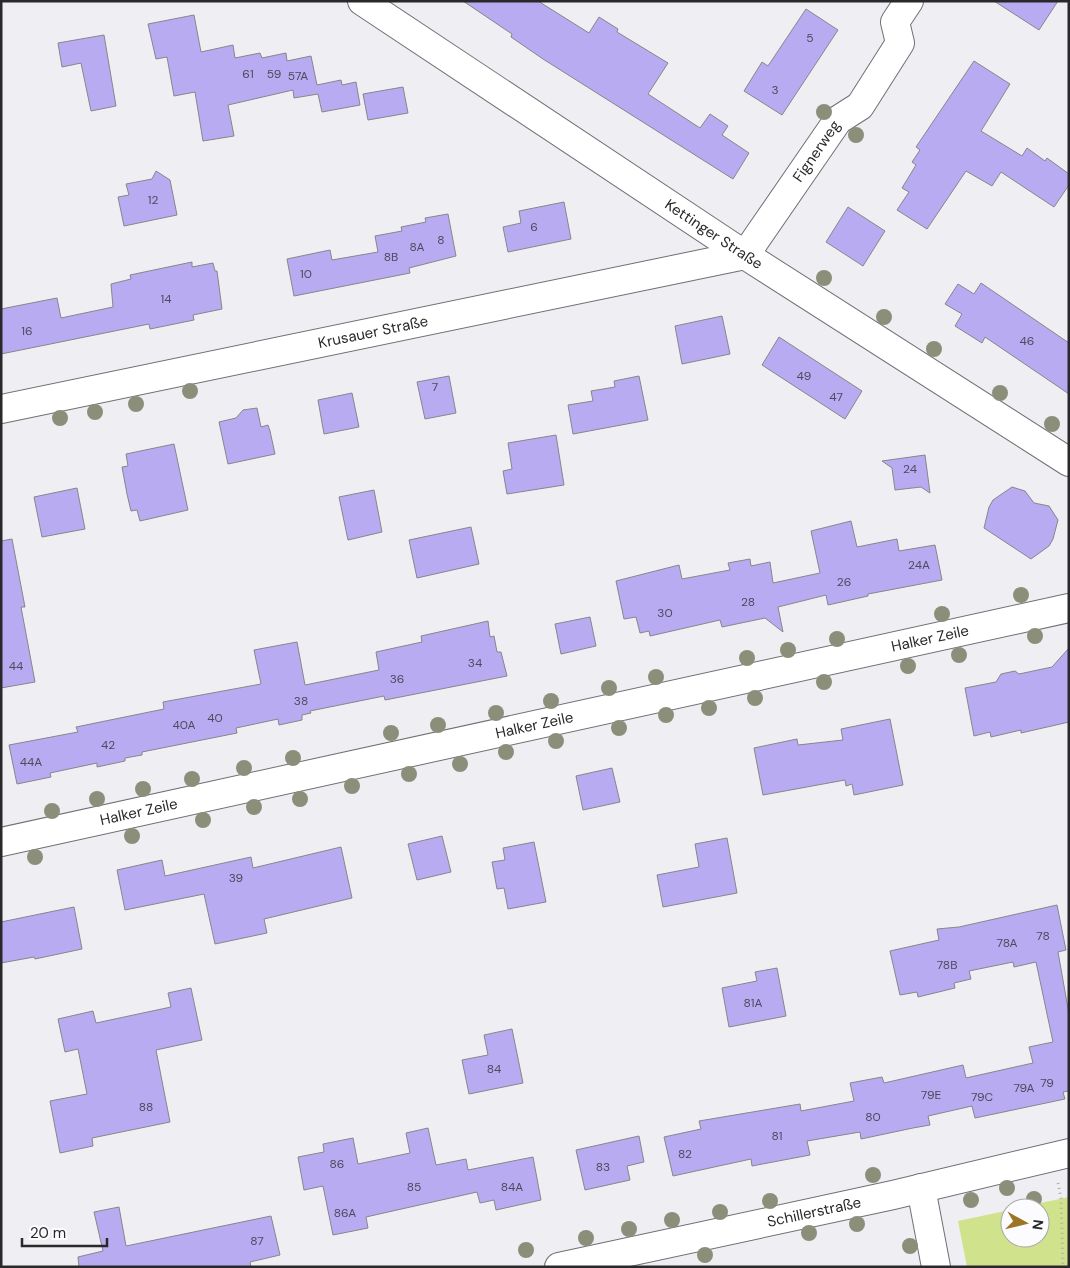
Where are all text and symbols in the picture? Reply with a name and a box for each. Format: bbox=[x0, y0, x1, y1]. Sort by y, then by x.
house number: 5 bbox=[806, 30, 814, 46]
house number: 61 bbox=[242, 66, 254, 82]
house number: 59 bbox=[267, 66, 281, 82]
house number: 57A bbox=[288, 68, 308, 84]
house number: 3 bbox=[771, 82, 779, 98]
street label: Fignerweg bbox=[788, 116, 845, 186]
house number: 12 bbox=[148, 192, 158, 208]
street label: Kettinger Straße bbox=[661, 195, 766, 274]
house number: 6 bbox=[530, 219, 538, 235]
house number: 8 bbox=[437, 232, 445, 248]
house number: 8A bbox=[410, 239, 424, 255]
house number: 8B bbox=[384, 249, 398, 265]
house number: 10 bbox=[300, 266, 312, 282]
house number: 14 bbox=[160, 291, 172, 307]
street label: Krusauer Straße bbox=[316, 311, 430, 353]
house number: 16 bbox=[21, 323, 33, 339]
house number: 46 bbox=[1020, 333, 1034, 349]
house number: 49 bbox=[797, 368, 811, 384]
house number: 7 bbox=[432, 379, 438, 395]
house number: 47 bbox=[829, 389, 843, 405]
house number: 24 bbox=[903, 461, 917, 477]
house number: 24A bbox=[908, 557, 930, 573]
house number: 26 bbox=[837, 574, 851, 590]
house number: 28 bbox=[741, 594, 755, 610]
house number: 30 bbox=[657, 605, 673, 621]
street label: Halker Zeile bbox=[889, 620, 971, 657]
house number: 34 bbox=[468, 655, 482, 671]
house number: 44 bbox=[9, 658, 23, 674]
house number: 36 bbox=[390, 671, 404, 687]
house number: 38 bbox=[294, 693, 308, 709]
street label: Halker Zeile bbox=[494, 707, 575, 743]
house number: 40 bbox=[207, 710, 223, 726]
house number: 40A bbox=[173, 717, 196, 733]
house number: 42 bbox=[101, 737, 115, 753]
house number: 44A bbox=[20, 754, 42, 770]
street label: Halker Zeile bbox=[98, 794, 179, 830]
house number: 39 bbox=[229, 870, 243, 886]
house number: 78 bbox=[1036, 928, 1050, 944]
house number: 78A bbox=[996, 935, 1018, 951]
house number: 78B bbox=[937, 957, 957, 973]
house number: 81A bbox=[744, 995, 762, 1011]
house number: 84 bbox=[487, 1061, 501, 1077]
house number: 79 bbox=[1040, 1075, 1054, 1091]
house number: 79A bbox=[1013, 1080, 1035, 1096]
house number: 79E bbox=[921, 1087, 941, 1103]
house number: 79C bbox=[971, 1089, 994, 1105]
house number: 88 bbox=[139, 1099, 153, 1115]
house number: 80 bbox=[865, 1109, 881, 1125]
house number: 81 bbox=[772, 1128, 782, 1144]
house number: 82 bbox=[678, 1146, 692, 1162]
house number: 86 bbox=[330, 1156, 344, 1172]
house number: 83 bbox=[596, 1159, 610, 1175]
house number: 85 bbox=[407, 1179, 421, 1195]
house number: 84A bbox=[501, 1179, 523, 1195]
street label: Schillerstraße bbox=[765, 1192, 863, 1232]
north arrow bbox=[1000, 1198, 1050, 1248]
house number: 86A bbox=[334, 1205, 356, 1221]
scale bar bbox=[22, 1216, 108, 1248]
text: N bbox=[1028, 1218, 1047, 1231]
text: 20 m bbox=[30, 1223, 66, 1243]
house number: 87 bbox=[250, 1233, 264, 1249]

